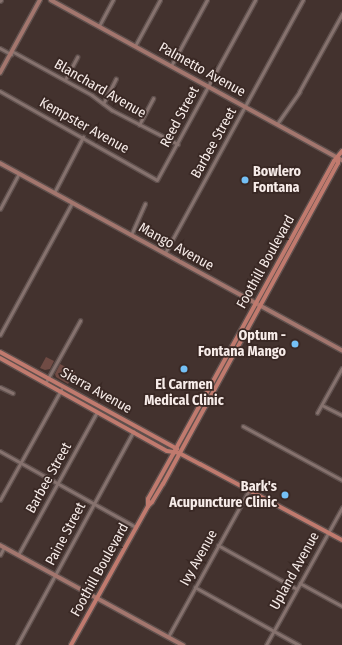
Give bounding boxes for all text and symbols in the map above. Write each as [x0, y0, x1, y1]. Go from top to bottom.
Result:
street label: Palmetto Avenue [156, 39, 248, 101]
street label: Blanchard Avenue [51, 56, 149, 122]
street label: Reed Street [157, 84, 203, 150]
street label: Kempster Avenue [36, 94, 132, 158]
street label: Barbee Street [188, 105, 240, 181]
place label: Bowlero Fontana [253, 164, 301, 196]
marker: Bowlero Fontana [240, 175, 250, 185]
street label: Foothill Boulevard [233, 212, 299, 312]
street label: Mango Avenue [136, 219, 216, 275]
place label: Optum - Fontana Mango [198, 328, 286, 360]
marker: Optum - Fontana Mango [289, 338, 301, 350]
marker: El Carmen Medical Clinic [178, 363, 190, 375]
street label: Sierra Avenue [57, 365, 135, 417]
place label: El Carmen Medical Clinic [144, 377, 224, 410]
street label: Barbee Street [23, 440, 75, 516]
place label: Bark's Acupuncture Clinic [169, 479, 277, 512]
marker: Bark's Acupuncture Clinic [280, 490, 290, 500]
street label: Paine Street [42, 500, 90, 568]
street label: Foothill Boulevard [67, 520, 133, 620]
street label: Ivy Avenue [177, 527, 221, 589]
street label: Upland Avenue [267, 529, 323, 613]

